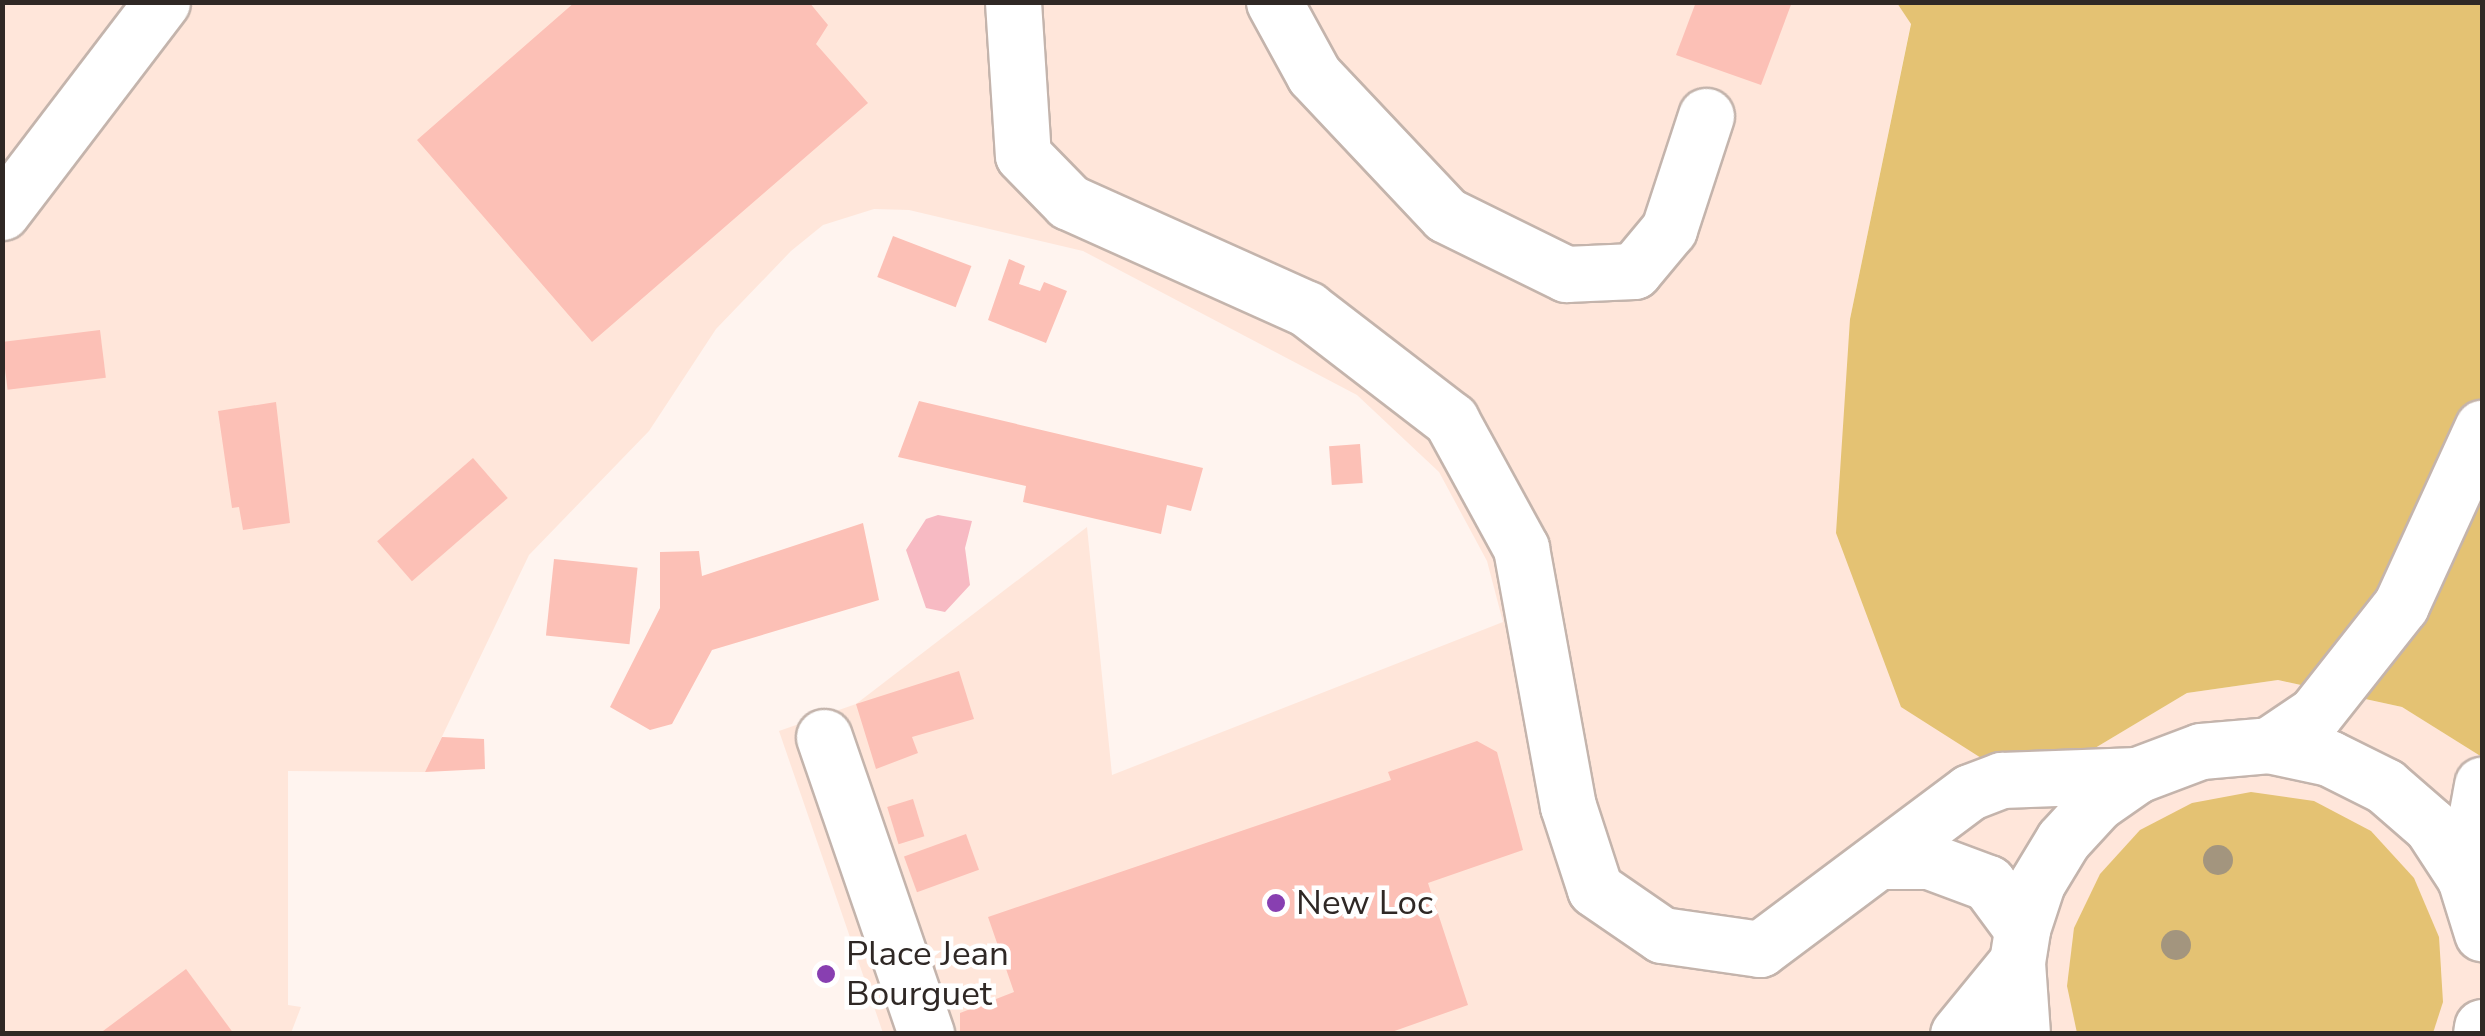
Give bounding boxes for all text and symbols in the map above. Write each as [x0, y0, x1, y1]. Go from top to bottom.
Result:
place label: New Loc [1296, 882, 1433, 924]
marker: New Loc [1265, 892, 1287, 914]
place label: Place Jean Bourguet [846, 933, 1009, 1015]
marker: Place Jean Bourguet [815, 963, 837, 985]

